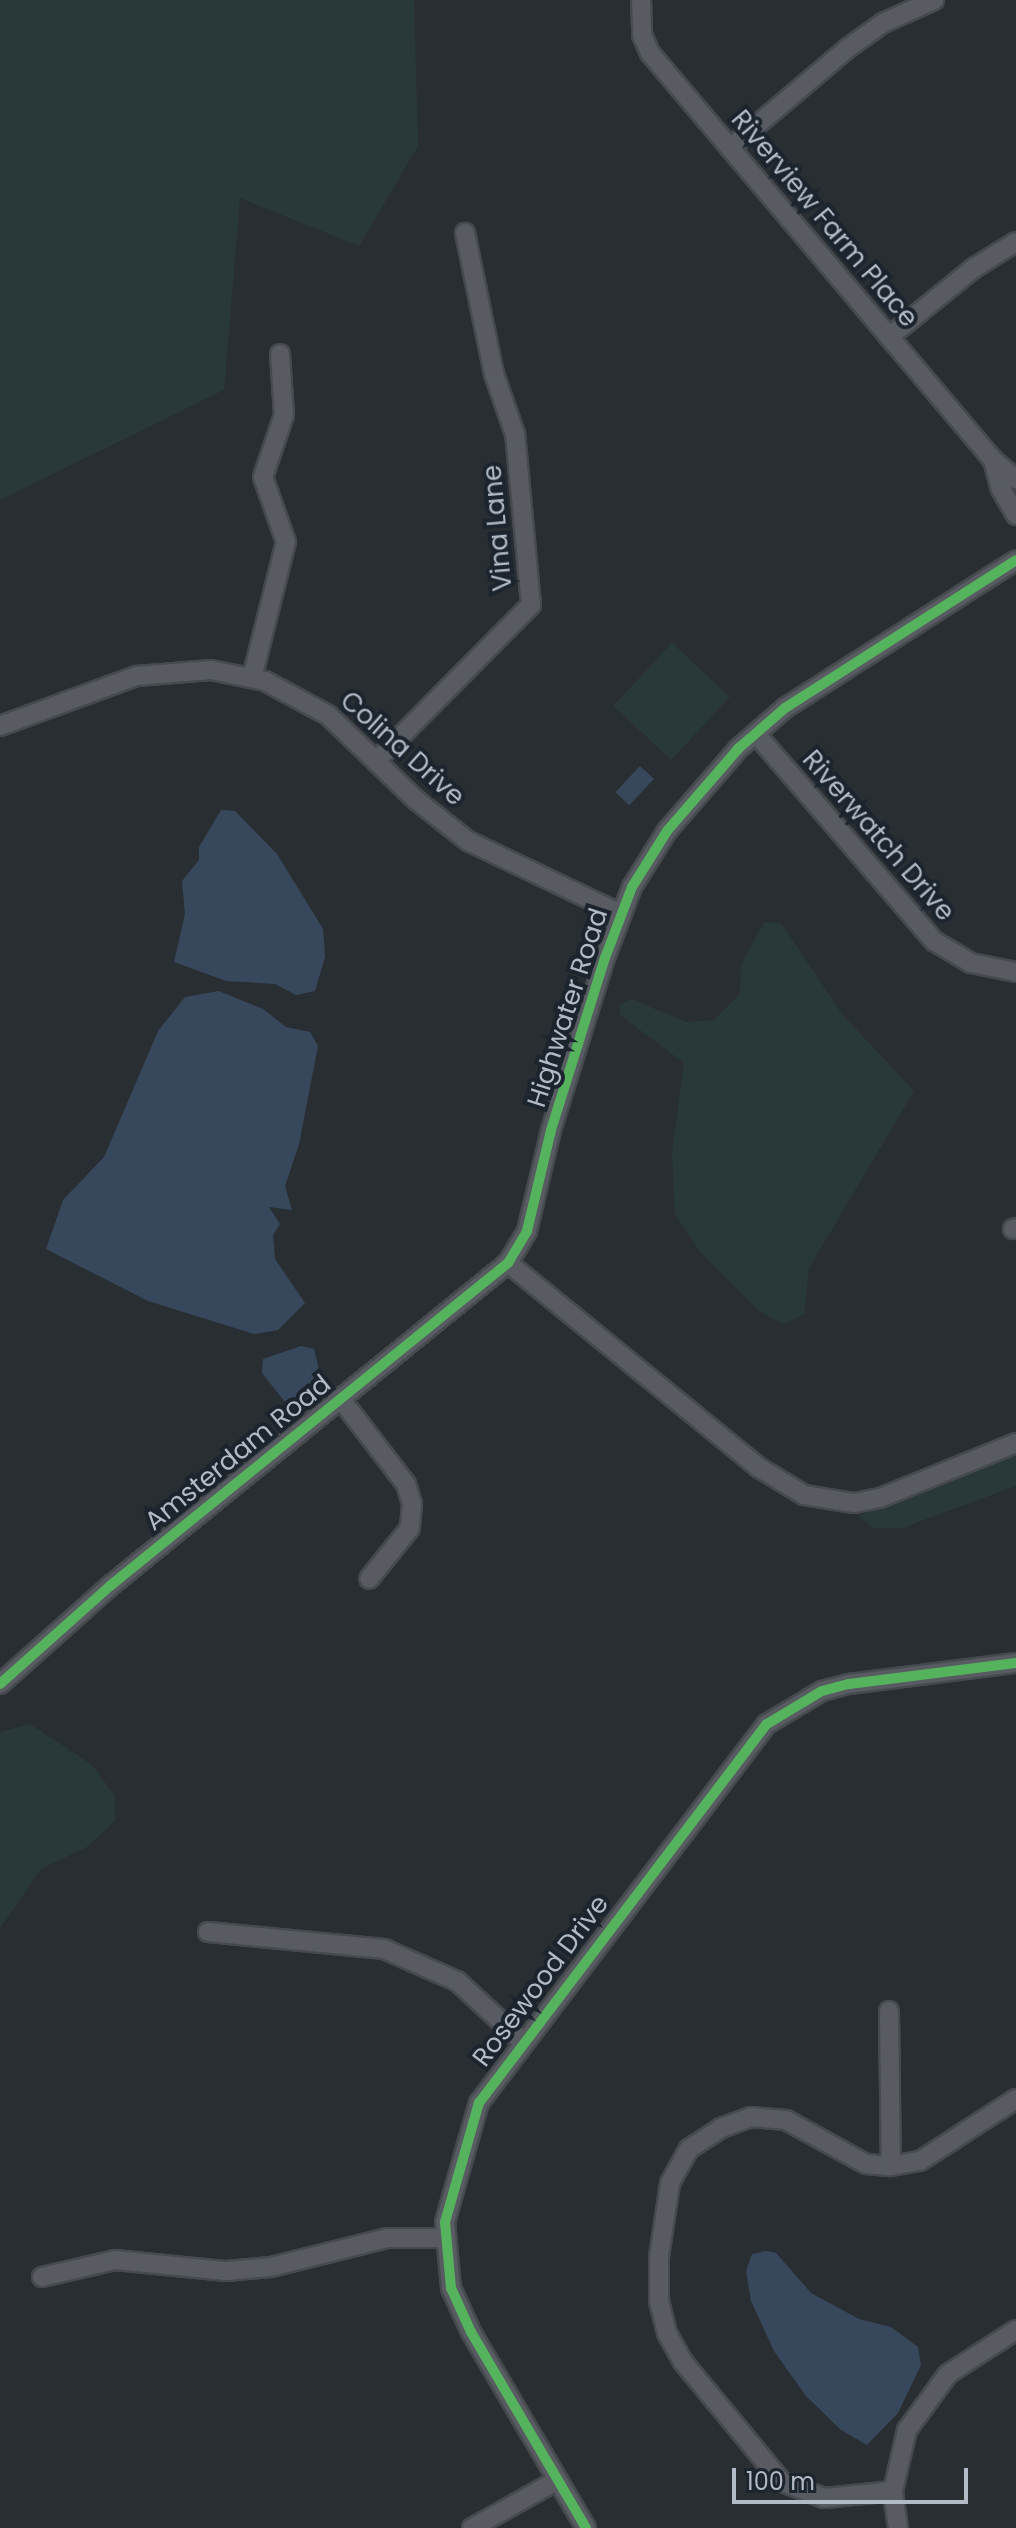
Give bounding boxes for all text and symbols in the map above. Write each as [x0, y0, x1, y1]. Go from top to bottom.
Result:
street label: Riverview Farm Place [724, 104, 924, 334]
street label: Vina Lane [477, 464, 519, 592]
street label: Colina Drive [334, 685, 470, 813]
street label: Riverwatch Drive [796, 744, 960, 928]
street label: Highwater Road [521, 905, 615, 1111]
street label: Amsterdam Road [139, 1369, 337, 1537]
street label: Rosewood Drive [466, 1889, 616, 2073]
scale bar [736, 2452, 972, 2502]
text: 100 m [746, 2465, 815, 2498]

